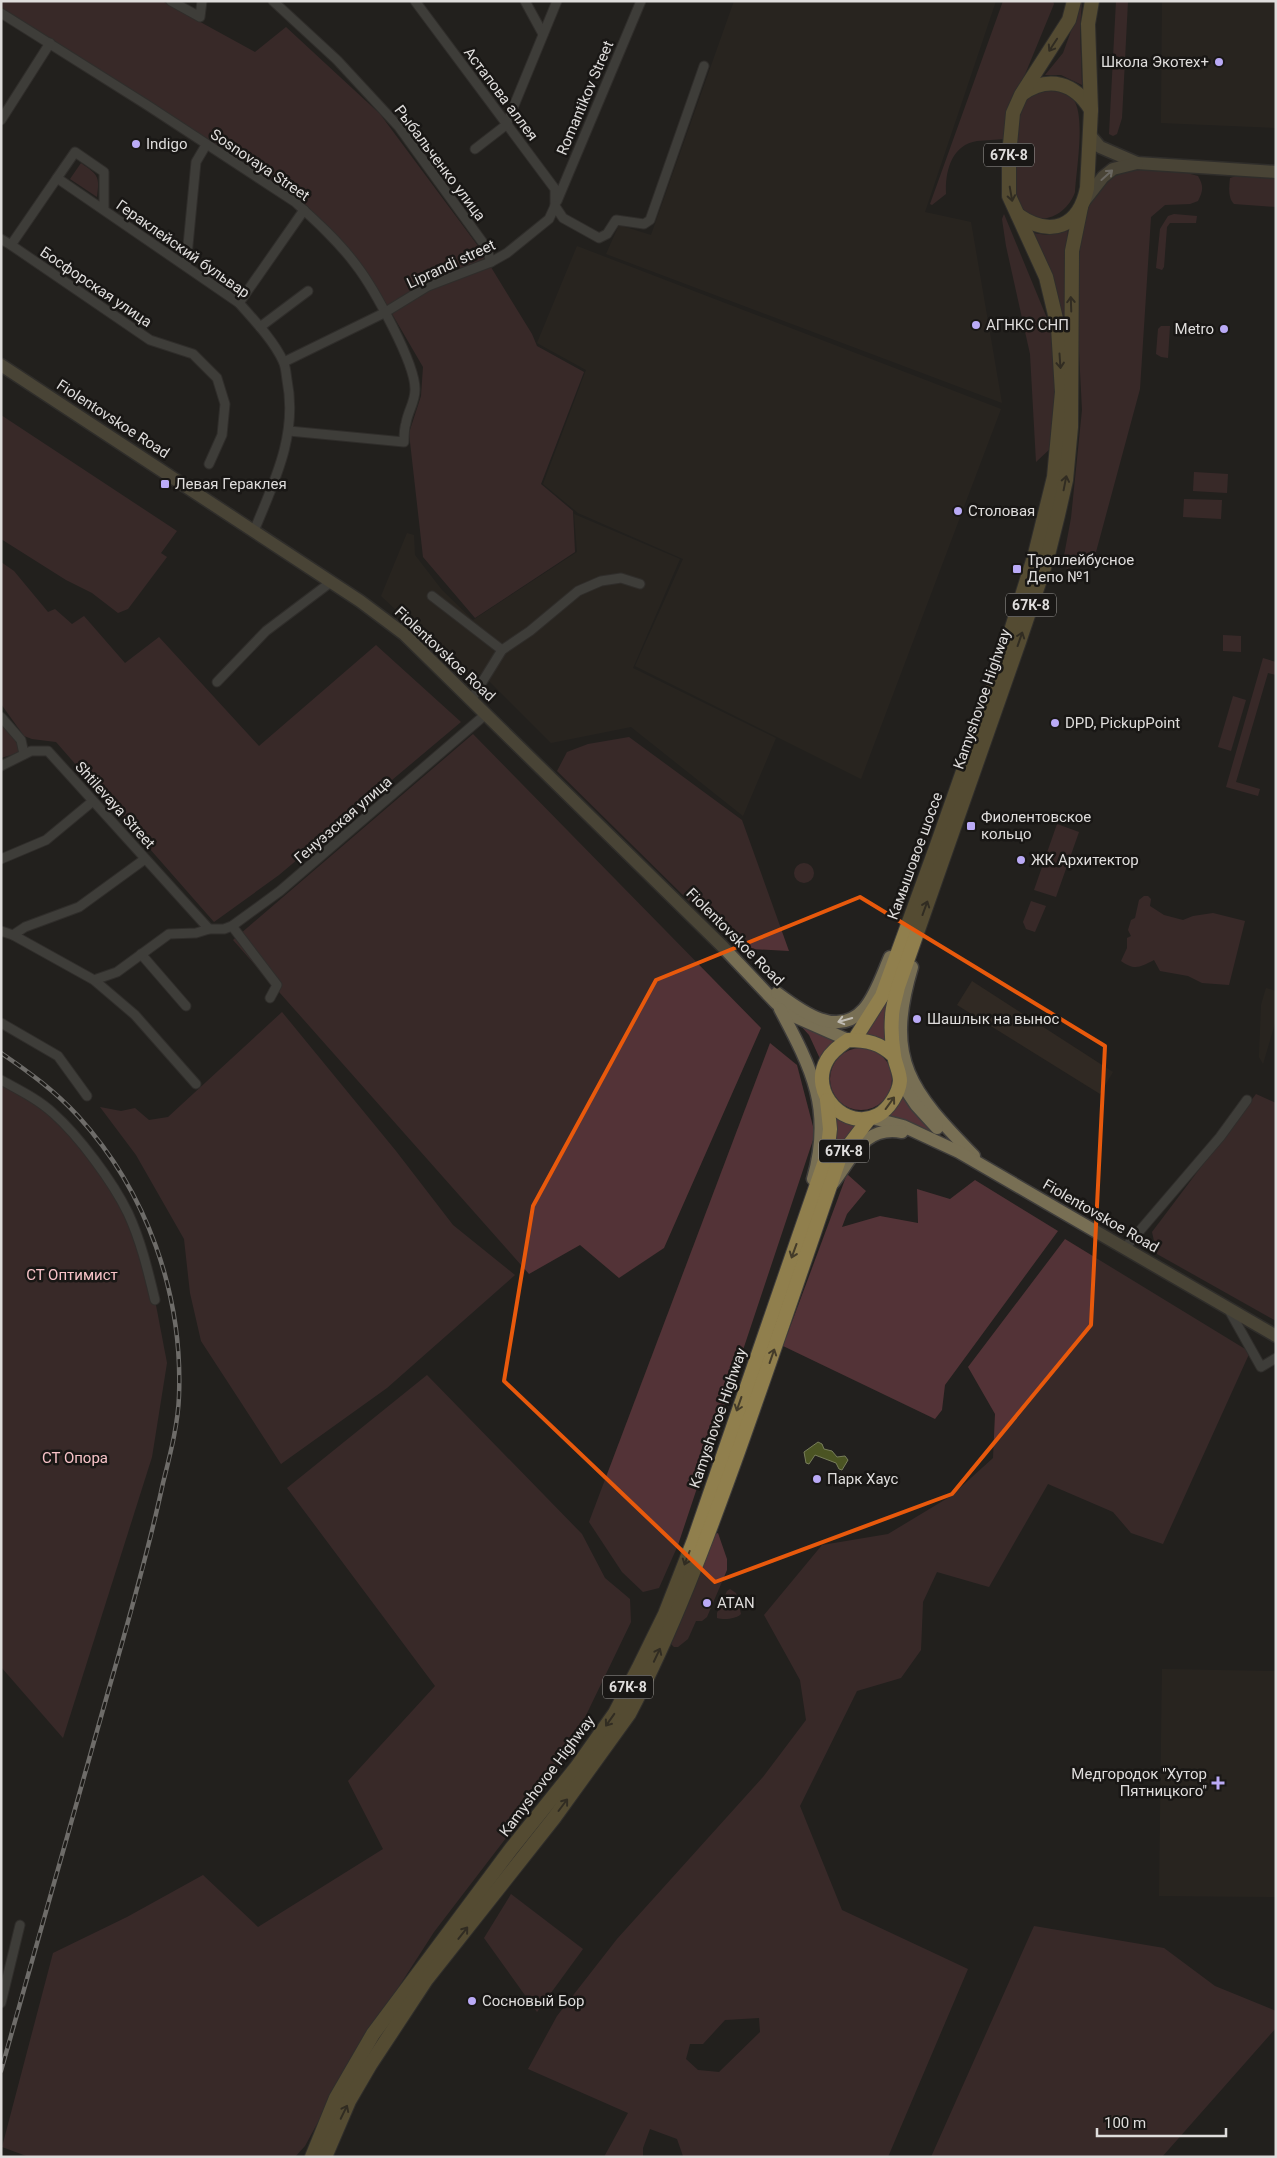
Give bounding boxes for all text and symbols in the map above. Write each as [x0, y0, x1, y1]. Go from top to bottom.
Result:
one-way arrow [1047, 37, 1057, 51]
street label: Romantikov Street [553, 38, 617, 158]
street label: Астапова аллея [460, 44, 542, 144]
place label: Школа Экотех+ [1101, 53, 1209, 71]
marker: Школа Экотех+ [1213, 56, 1225, 68]
street label: Рыбальченко улица [391, 102, 489, 224]
street label: Sosnovaya Street [207, 125, 313, 205]
place label: Indigo [146, 135, 187, 153]
marker: Indigo [130, 138, 142, 150]
road number: 67К-8 [984, 144, 1034, 166]
one-way arrow [1100, 169, 1113, 181]
one-way arrow [1006, 186, 1016, 202]
street label: Гераклейский бульвар [113, 196, 253, 302]
street label: Liprandi street [404, 236, 498, 292]
street label: Босфорская улица [37, 243, 155, 331]
one-way arrow [1066, 296, 1075, 312]
place label: АГНКС СНП [986, 316, 1069, 334]
marker: АГНКС СНП [970, 319, 982, 331]
place label: Metro [1175, 320, 1214, 338]
marker: Metro [1218, 323, 1230, 335]
one-way arrow [1056, 353, 1065, 369]
street label: Fiolentovskoe Road [53, 376, 173, 462]
place label: Левая Гераклея [175, 475, 287, 493]
one-way arrow [1061, 476, 1070, 492]
marker: Левая Гераклея [159, 478, 171, 490]
place label: Столовая [968, 502, 1035, 520]
marker: Столовая [952, 505, 964, 517]
place label: Троллейбусное Депо №1 [1027, 551, 1134, 586]
marker: Троллейбусное Депо №1 [1011, 563, 1023, 575]
road number: 67К-8 [1006, 594, 1056, 616]
street label: Fiolentovskoe Road [391, 603, 499, 705]
street label: Kamyshovoe Highway [950, 627, 1014, 771]
one-way arrow [1016, 632, 1025, 648]
place label: DPD, PickupPoint [1065, 714, 1180, 732]
marker: DPD, PickupPoint [1049, 717, 1061, 729]
street label: Shtilevaya Street [71, 758, 159, 852]
street label: Генуэзская улица [290, 773, 396, 867]
street label: Камышовое шоссе [884, 790, 946, 922]
place label: Фиолентовское кольцо [981, 808, 1091, 843]
marker: Фиолентовское кольцо [965, 820, 977, 832]
place label: ЖК Архитектор [1031, 851, 1139, 869]
marker: ЖК Архитектор [1015, 854, 1027, 866]
street label: Fiolentovskoe Road [682, 884, 788, 990]
one-way arrow [921, 901, 930, 916]
place label: Шашлык на вынос [927, 1010, 1060, 1028]
marker: Шашлык на вынос [911, 1013, 923, 1025]
one-way arrow [837, 1015, 853, 1025]
one-way arrow [885, 1096, 895, 1110]
road number: 67К-8 [819, 1140, 869, 1162]
street label: Fiolentovskoe Road [1040, 1175, 1162, 1257]
one-way arrow [788, 1242, 798, 1258]
park label: СТ Оптимист [26, 1266, 118, 1284]
street label: Kamyshovoe Highway [686, 1346, 750, 1490]
one-way arrow [768, 1349, 777, 1364]
one-way arrow [734, 1396, 744, 1412]
park label: СТ Опора [42, 1449, 108, 1467]
place label: Парк Хаус [827, 1470, 899, 1488]
marker: Парк Хаус [811, 1473, 823, 1485]
one-way arrow [682, 1549, 691, 1565]
place label: ATAN [717, 1594, 755, 1612]
marker: ATAN [701, 1597, 713, 1609]
one-way arrow [653, 1648, 663, 1663]
road number: 67К-8 [603, 1675, 653, 1698]
street label: Kamyshovoe Highway [496, 1712, 598, 1840]
one-way arrow [605, 1713, 615, 1727]
place label: Медгородок "Хутор Пятницкого" [1071, 1765, 1207, 1800]
marker: Медгородок "Хутор Пятницкого" [1211, 1776, 1225, 1790]
one-way arrow [558, 1799, 569, 1812]
one-way arrow [457, 1927, 468, 1940]
place label: Сосновый Бор [482, 1992, 584, 2010]
marker: Сосновый Бор [466, 1995, 478, 2007]
one-way arrow [340, 2105, 349, 2120]
scale bar [1097, 2106, 1226, 2138]
text: 100 m [1104, 2114, 1146, 2132]

